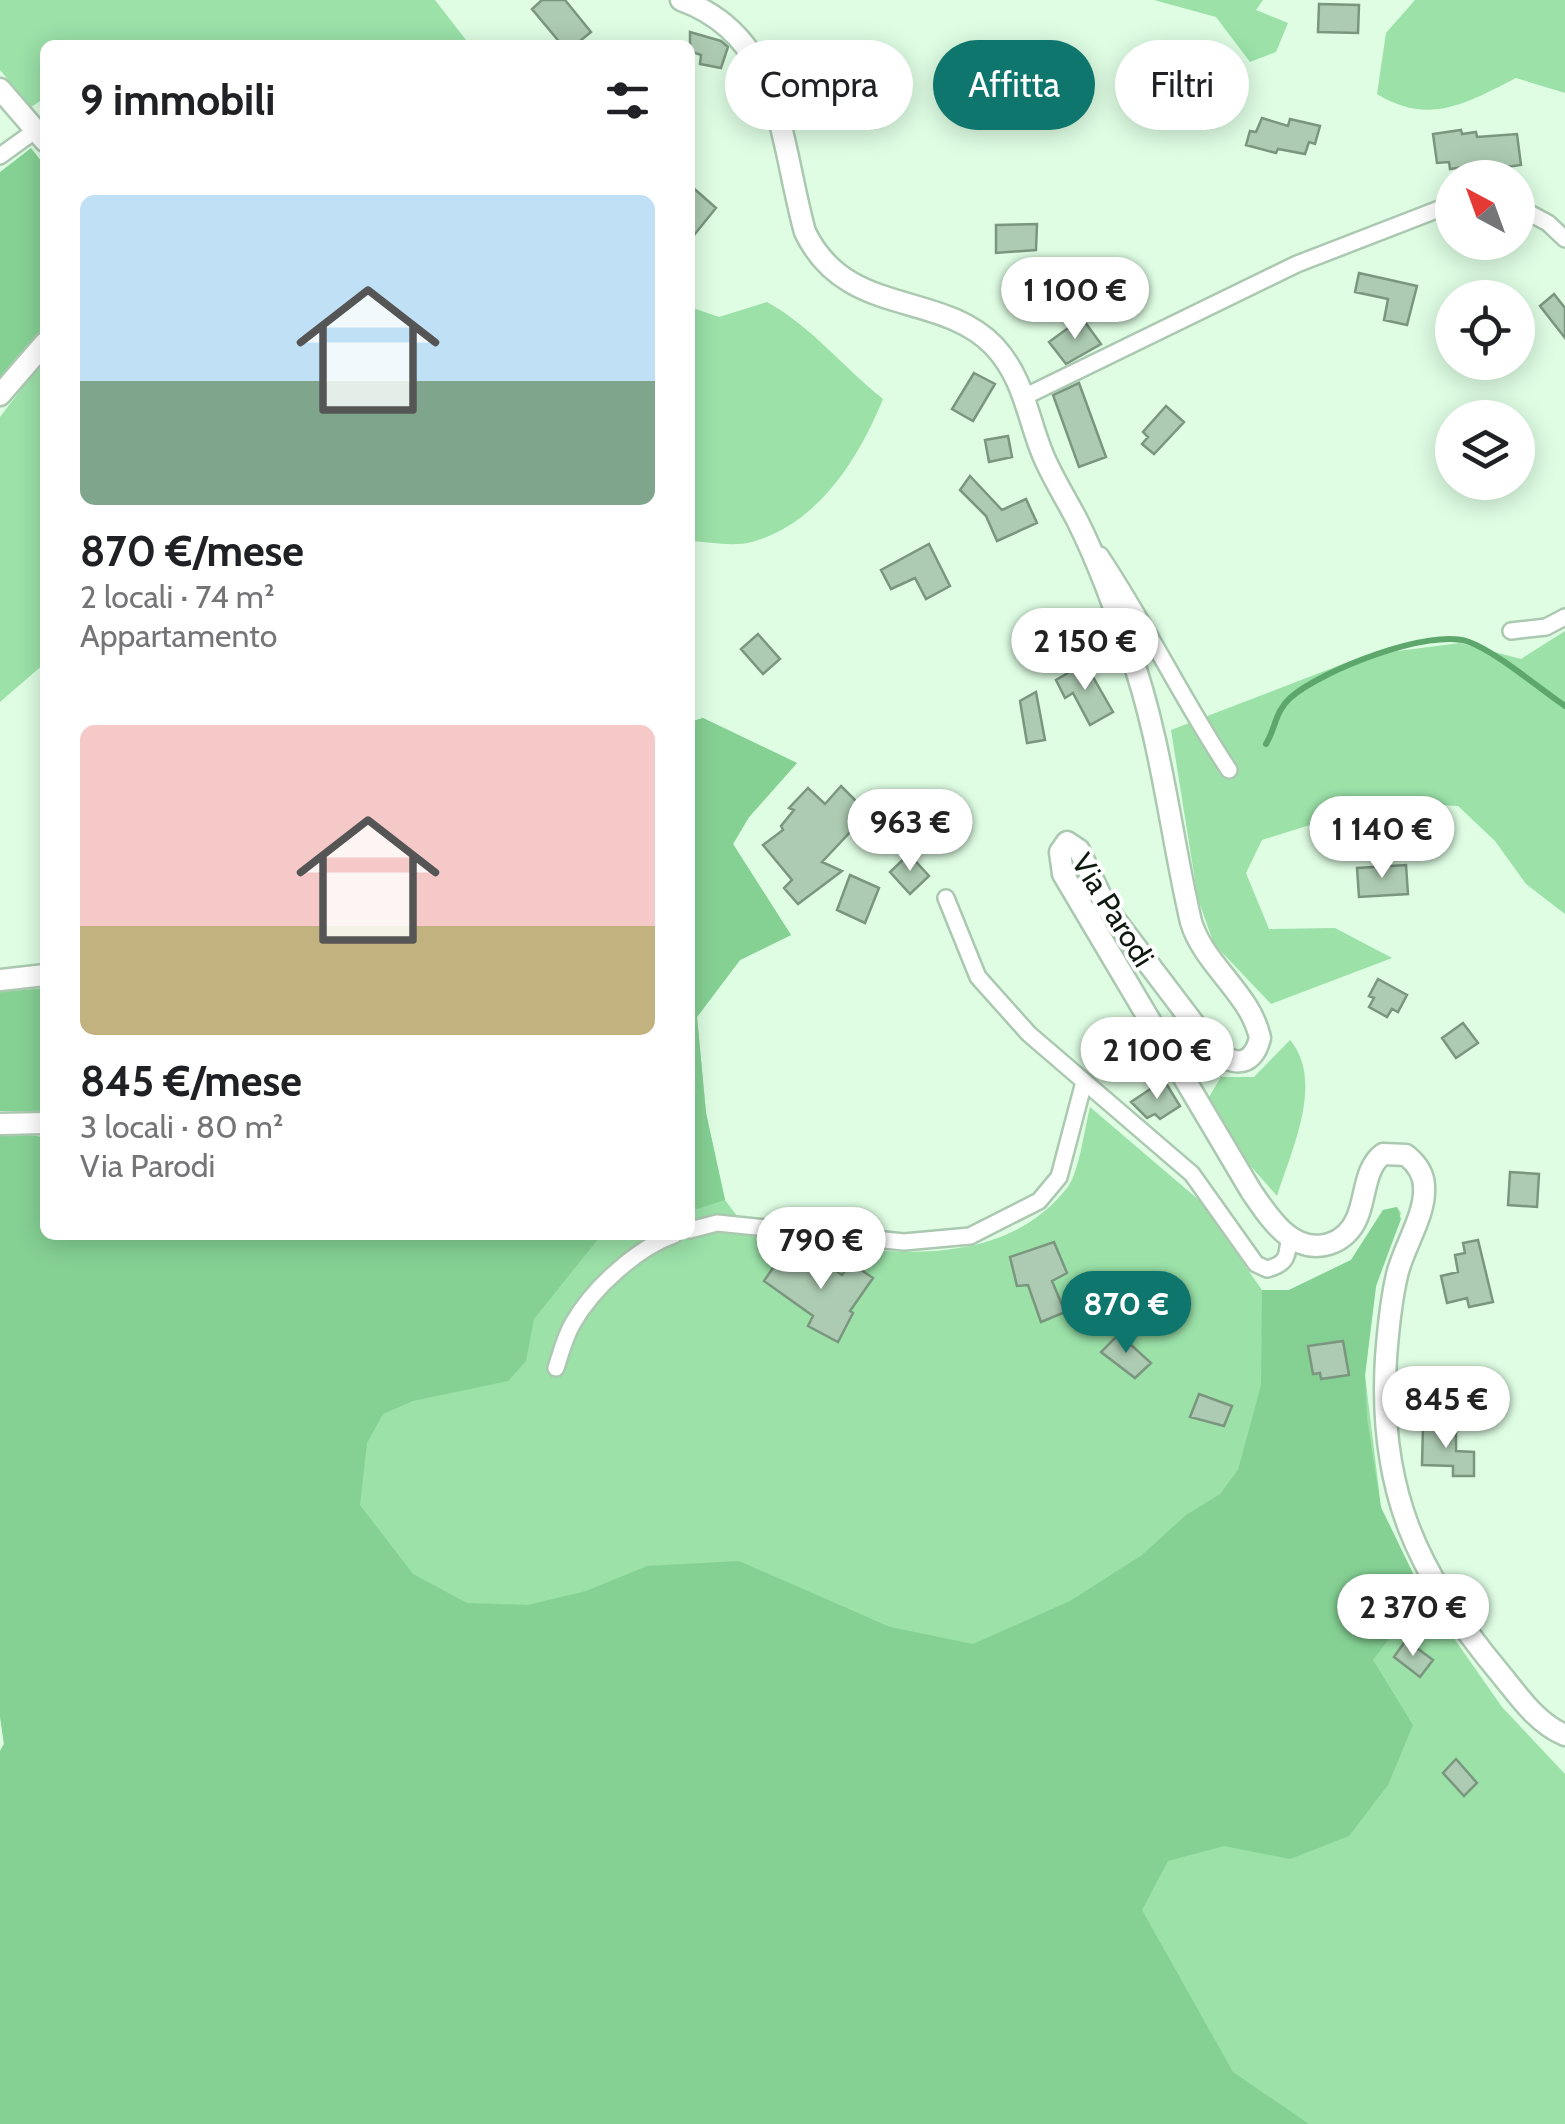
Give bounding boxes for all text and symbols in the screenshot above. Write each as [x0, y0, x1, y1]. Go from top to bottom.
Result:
chip: Compra [725, 40, 913, 130]
chip: Affitta [933, 40, 1095, 130]
chip: Filtri [1115, 40, 1249, 130]
icon: filters [600, 73, 655, 128]
text: 9 immobili [80, 74, 275, 126]
north arrow [1435, 160, 1535, 260]
map controls [1435, 160, 1535, 500]
pin: 1 100 € [983, 257, 1167, 342]
icon: home [278, 260, 458, 440]
text: 1 100 € [1023, 270, 1127, 309]
button: locate [1435, 280, 1535, 380]
button: layers [1435, 400, 1535, 500]
text: 870 €/mese [80, 525, 304, 577]
text: 2 locali · 74 m² [80, 577, 275, 616]
pin: 2 150 € [993, 608, 1177, 693]
text: Appartamento [80, 616, 277, 655]
text: 2 150 € [1033, 621, 1137, 660]
pin: 963 € [840, 789, 980, 874]
icon: home [278, 790, 458, 970]
pin: 1 140 € [1290, 796, 1474, 881]
text: 963 € [870, 802, 950, 841]
text: 1 140 € [1332, 809, 1433, 848]
street label: Via Parodi [1064, 846, 1162, 974]
pin: 2 100 € [1065, 1017, 1249, 1102]
text: 2 100 € [1103, 1030, 1211, 1069]
text: 845 €/mese [80, 1055, 302, 1107]
text: 3 locali · 80 m² [80, 1107, 283, 1146]
text: Via Parodi [80, 1146, 215, 1185]
pin: 790 € [751, 1207, 891, 1292]
text: 790 € [779, 1220, 863, 1259]
pin: 870 € [1056, 1271, 1196, 1356]
text: 870 € [1083, 1284, 1169, 1323]
pin: 845 € [1376, 1366, 1516, 1451]
text: 845 € [1404, 1379, 1488, 1418]
pin: 2 370 € [1321, 1574, 1505, 1659]
text: 2 370 € [1359, 1587, 1467, 1626]

